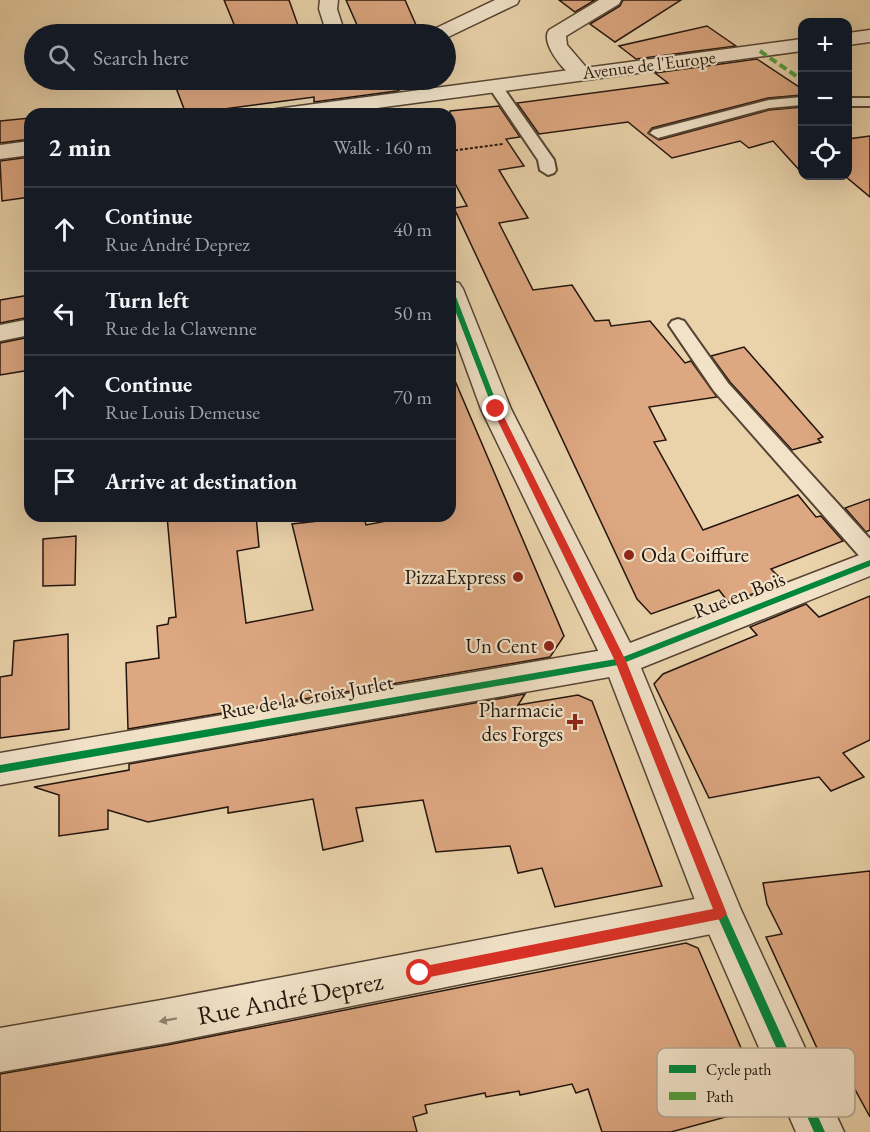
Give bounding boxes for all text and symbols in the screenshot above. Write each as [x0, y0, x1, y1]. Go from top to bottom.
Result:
map controls [798, 18, 852, 180]
button: + [798, 18, 852, 72]
search box [24, 24, 456, 90]
icon: search [45, 41, 78, 74]
text: Search here [93, 43, 188, 72]
street label: Avenue de l'Europe [580, 45, 717, 84]
button: − [798, 72, 852, 126]
button: locate [798, 126, 852, 180]
text: 2 min [48, 130, 111, 164]
text: Walk · 160 m [333, 134, 432, 160]
text: Continue [105, 202, 192, 231]
icon: ahead [48, 213, 81, 246]
text: 40 m [393, 216, 432, 242]
text: Rue André Deprez [105, 231, 250, 257]
text: Turn left [105, 286, 189, 315]
icon: left [48, 297, 81, 330]
text: 50 m [393, 300, 432, 326]
text: Rue de la Clawenne [105, 315, 257, 341]
text: Continue [105, 370, 192, 399]
icon: ahead [48, 381, 81, 414]
text: 70 m [393, 384, 432, 410]
route end [482, 395, 508, 421]
text: Rue Louis Demeuse [105, 399, 260, 425]
icon: arrive [48, 465, 81, 498]
text: Arrive at destination [105, 467, 297, 496]
place label: Oda Coiffure [641, 541, 749, 568]
marker: Oda Coiffure [622, 548, 636, 562]
place label: PizzaExpress [405, 563, 506, 590]
street label: Rue en Bois [689, 565, 789, 624]
marker: PizzaExpress [511, 570, 525, 584]
place label: Un Cent [465, 632, 537, 659]
marker: Un Cent [542, 639, 556, 653]
street label: Rue de la Croix Jurlet [218, 668, 396, 725]
place label: Pharmacie des Forges [479, 696, 563, 747]
marker: Pharmacie des Forges [568, 715, 582, 729]
route start [406, 959, 432, 985]
street label: Rue André Deprez [194, 963, 386, 1033]
one-way arrow [159, 1016, 178, 1025]
legend [657, 1048, 855, 1117]
text: Cycle path [706, 1059, 771, 1080]
text: Path [706, 1086, 734, 1107]

